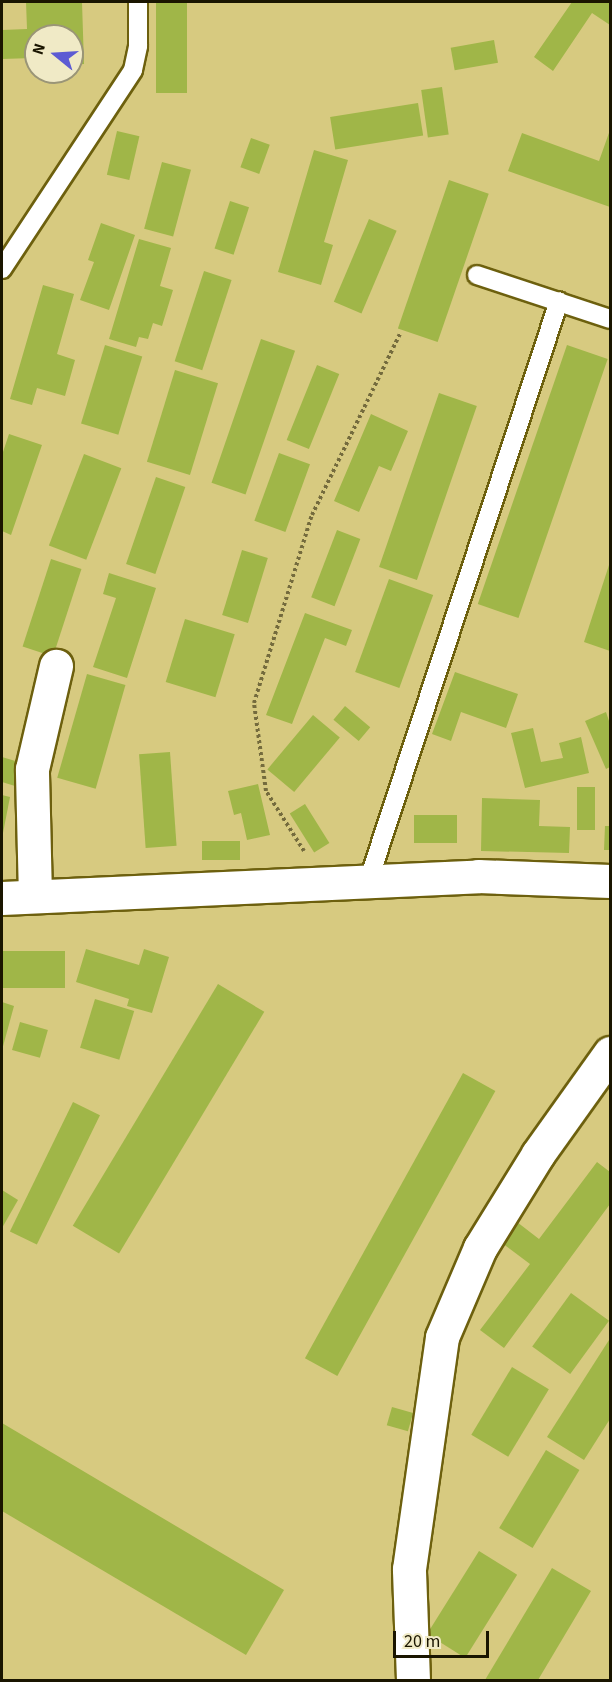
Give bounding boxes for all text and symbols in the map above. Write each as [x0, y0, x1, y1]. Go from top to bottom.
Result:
north arrow [24, 24, 84, 84]
text: N [27, 41, 51, 58]
scale bar [396, 1619, 492, 1657]
text: 20 m [404, 1629, 440, 1654]

